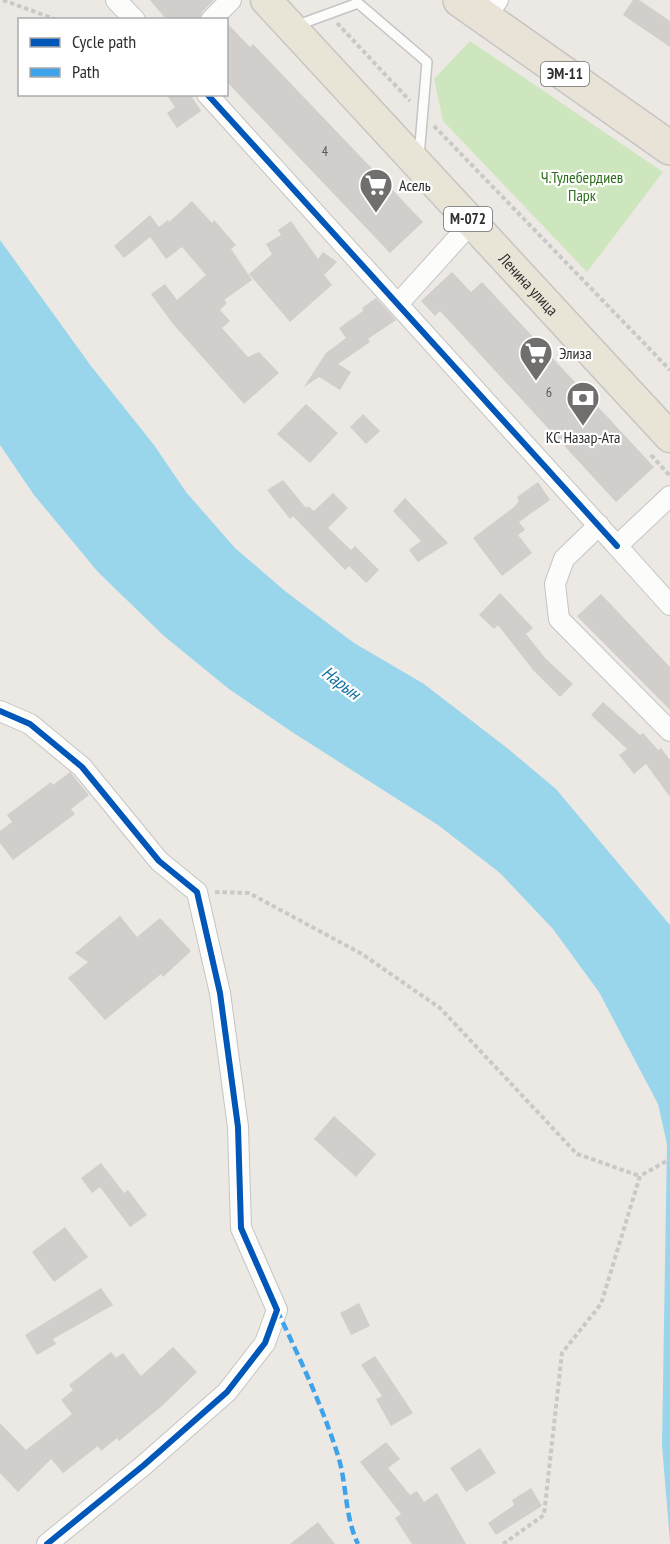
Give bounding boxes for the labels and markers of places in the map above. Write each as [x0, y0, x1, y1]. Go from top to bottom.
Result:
supermarket icon: Асель [358, 167, 394, 214]
place label: Асель [399, 175, 431, 195]
supermarket icon: Элиза [518, 335, 554, 382]
place label: Элиза [559, 343, 592, 363]
bank icon: КС Назар-Ата [565, 380, 601, 427]
place label: КС Назар-Ата [546, 427, 620, 447]

